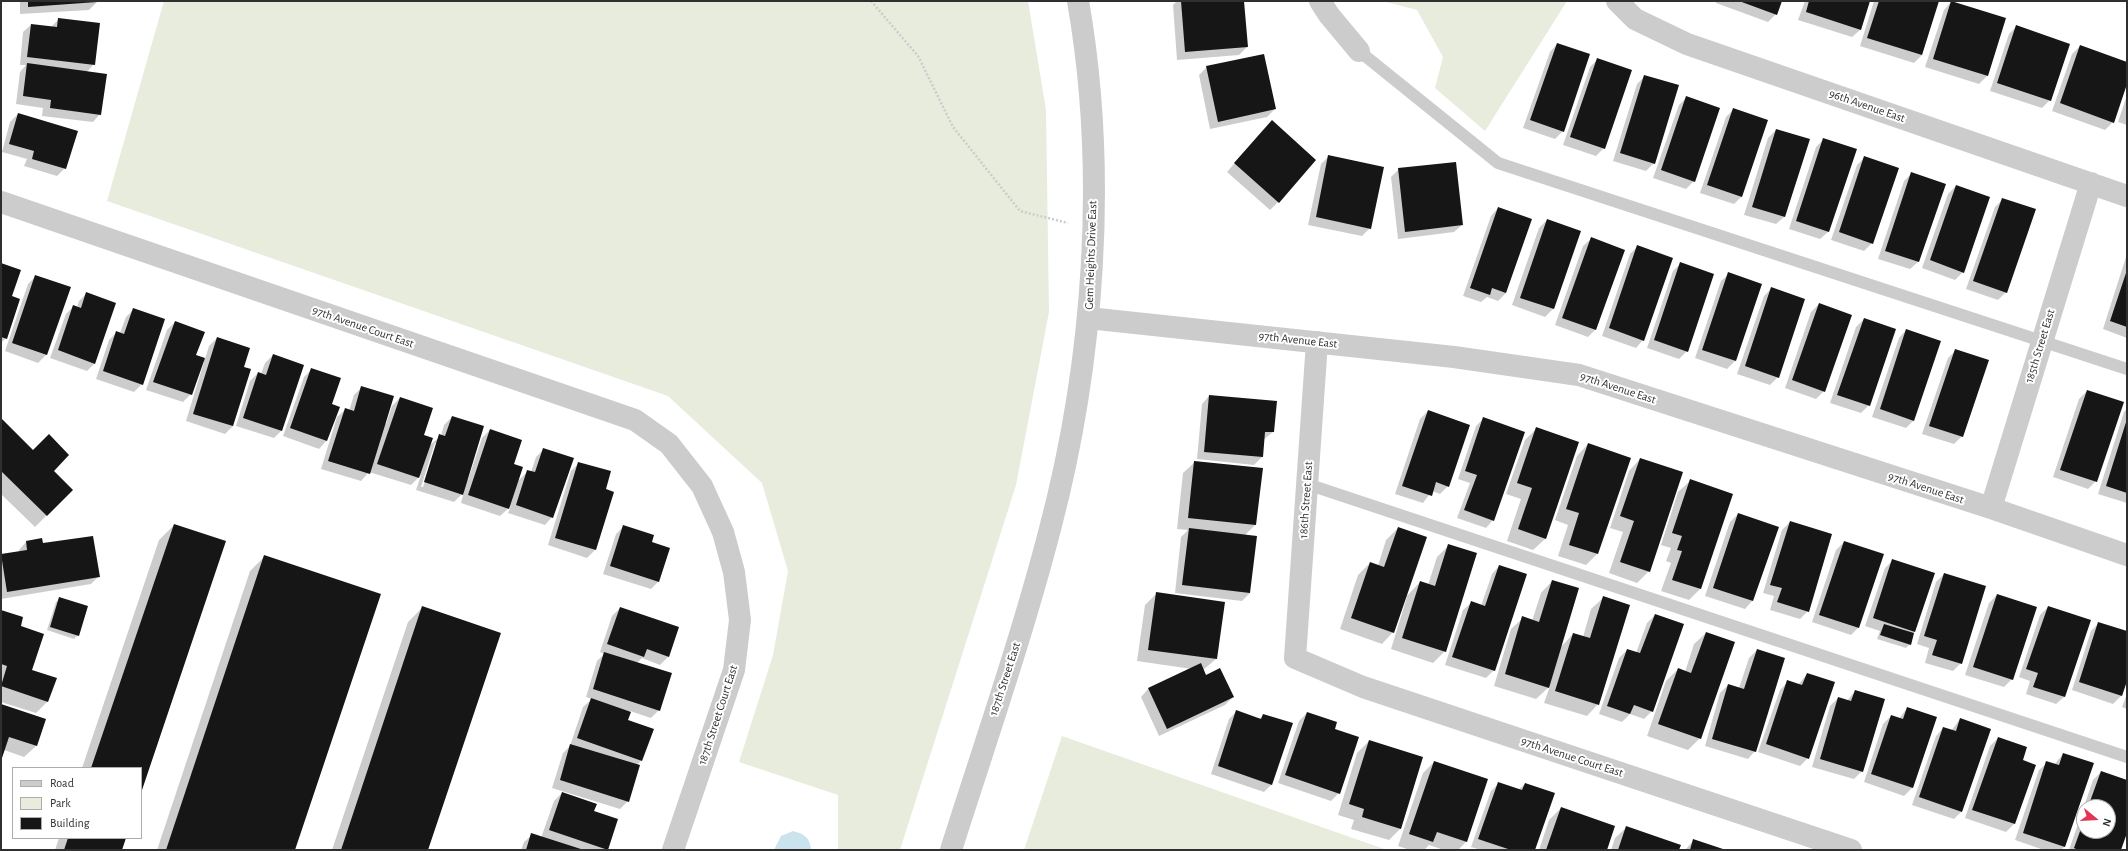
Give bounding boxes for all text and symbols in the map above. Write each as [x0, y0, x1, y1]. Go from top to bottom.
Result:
street label: 96th Avenue East [1827, 86, 1907, 126]
street label: Gem Heights Drive East [1082, 200, 1100, 310]
street label: 97th Avenue Court East [310, 303, 416, 351]
street label: 185th Street East [2022, 307, 2058, 385]
street label: 97th Avenue East [1258, 329, 1338, 351]
street label: 97th Avenue East [1578, 369, 1658, 407]
street label: 186th Street East [1296, 461, 1316, 539]
street label: 97th Avenue East [1886, 469, 1966, 507]
street label: 187th Street East [986, 640, 1024, 718]
street label: 187th Street Court East [695, 663, 741, 767]
street label: 97th Avenue Court East [1519, 734, 1625, 780]
legend [12, 767, 142, 839]
text: Road [50, 777, 74, 789]
text: Park [50, 797, 71, 809]
north arrow [2076, 799, 2116, 839]
text: Building [50, 817, 90, 829]
text: N [2101, 817, 2113, 828]

